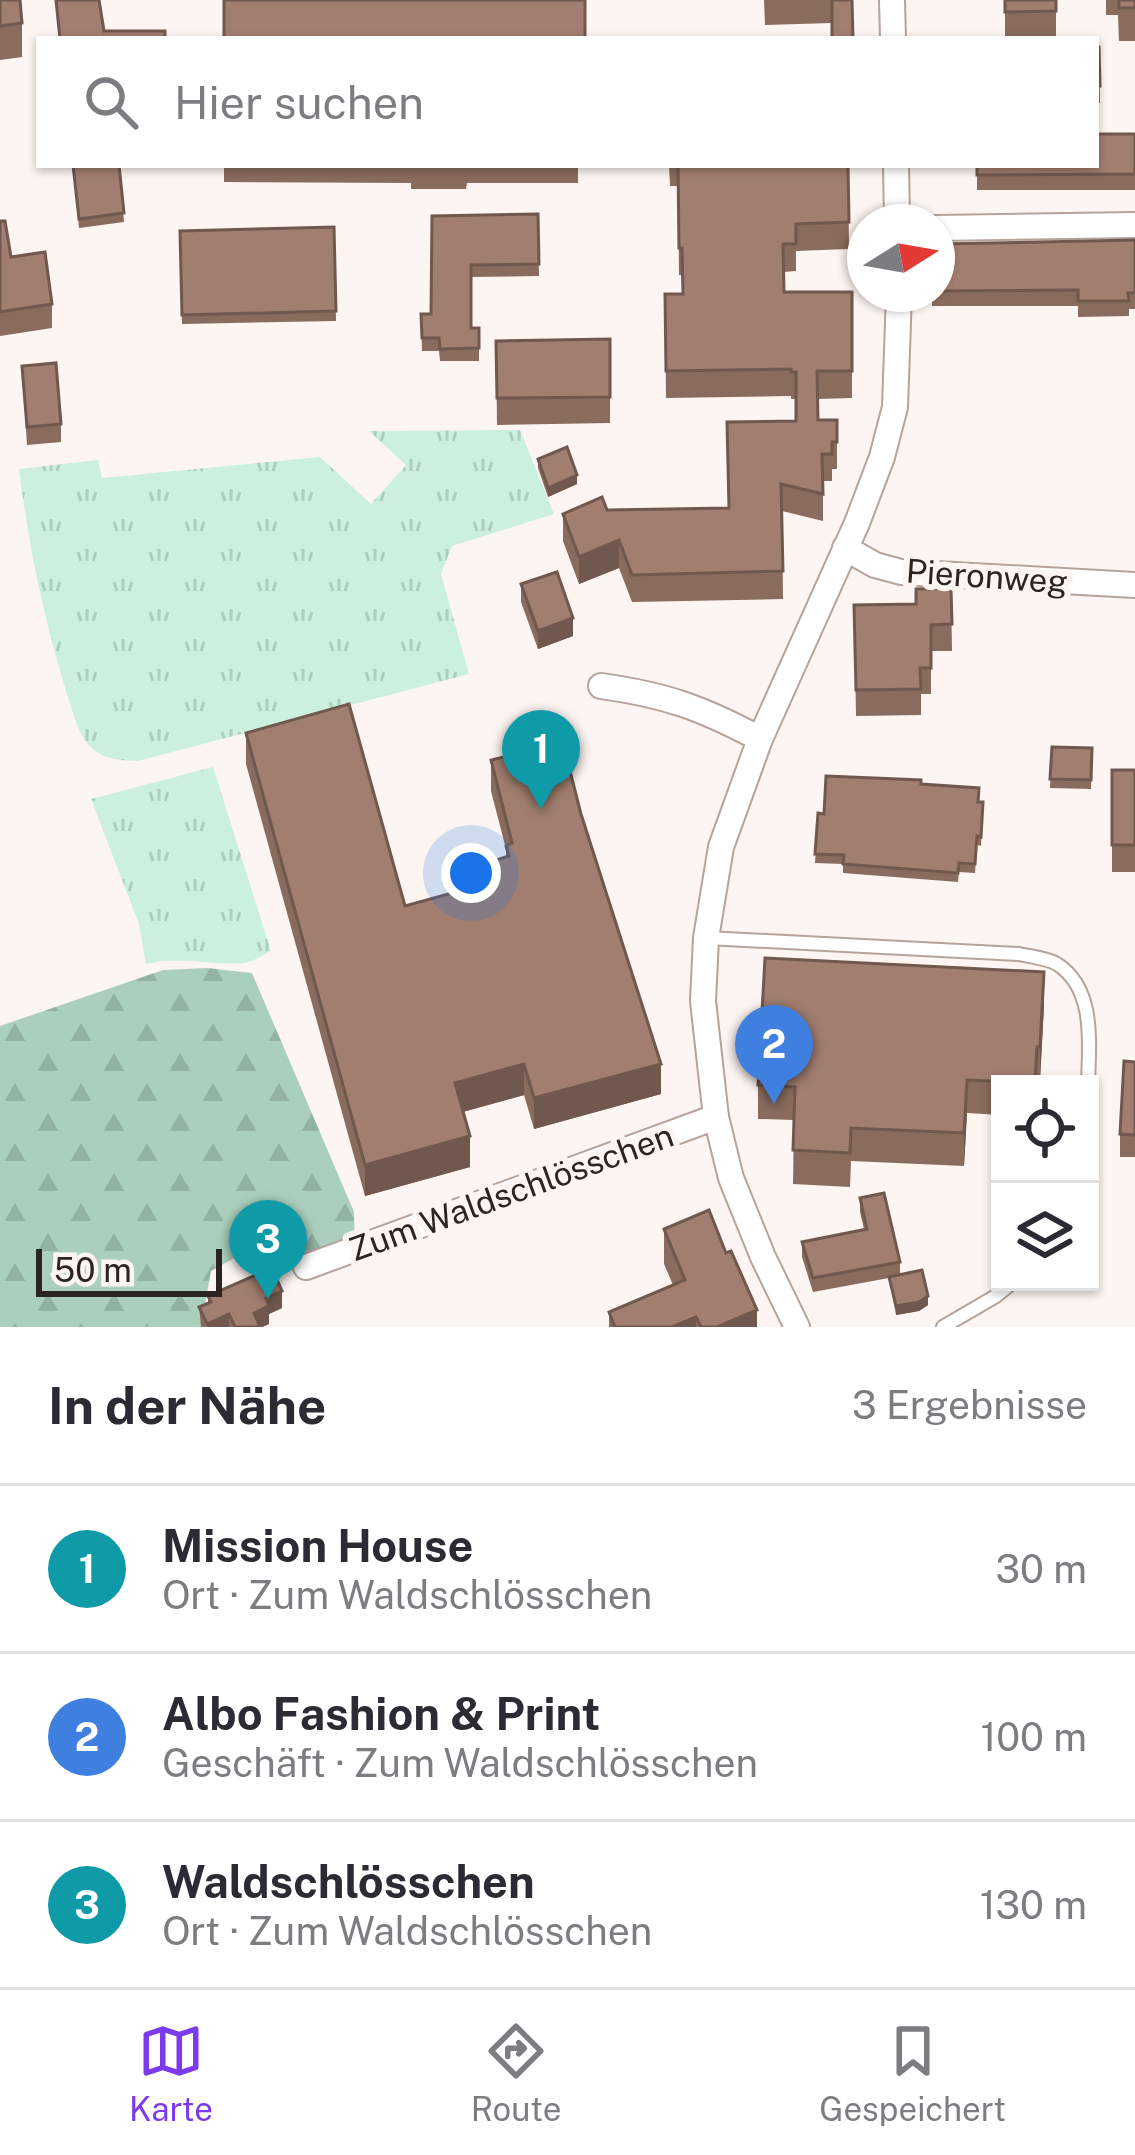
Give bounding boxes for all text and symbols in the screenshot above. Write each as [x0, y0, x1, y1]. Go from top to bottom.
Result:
search box [36, 36, 1099, 168]
icon: search [78, 69, 144, 135]
text: Hier suchen [174, 76, 424, 129]
north arrow [847, 204, 955, 312]
street label: Pieronweg [905, 551, 1069, 601]
pin: 1 [502, 710, 580, 809]
your location [441, 843, 501, 903]
pin: 2 [735, 1005, 813, 1104]
map controls [991, 1075, 1099, 1291]
button: locate [991, 1075, 1099, 1183]
street label: Zum Waldschlösschen [344, 1116, 678, 1268]
button: layers [991, 1183, 1099, 1291]
pin: 3 [229, 1200, 307, 1299]
scale bar [36, 1243, 222, 1296]
text: 50 m [54, 1251, 132, 1289]
text: In der Nähe [48, 1376, 326, 1435]
text: 3 Ergebnisse [852, 1382, 1087, 1428]
text: Mission House [162, 1519, 474, 1572]
text: 1 [79, 1546, 95, 1592]
text: 30 m [996, 1546, 1087, 1592]
text: Ort · Zum Waldschlösschen [162, 1572, 652, 1618]
text: Albo Fashion & Print [162, 1687, 600, 1740]
text: 2 [75, 1714, 99, 1760]
text: 100 m [980, 1714, 1087, 1760]
text: Geschäft · Zum Waldschlösschen [162, 1740, 758, 1786]
text: Waldschlösschen [162, 1855, 535, 1908]
text: 3 [74, 1882, 100, 1928]
text: 130 m [980, 1882, 1087, 1928]
text: Ort · Zum Waldschlösschen [162, 1908, 652, 1954]
tab: Karte [129, 2018, 213, 2128]
tab: Route [471, 2018, 561, 2128]
tab: Gespeichert [819, 2018, 1006, 2128]

